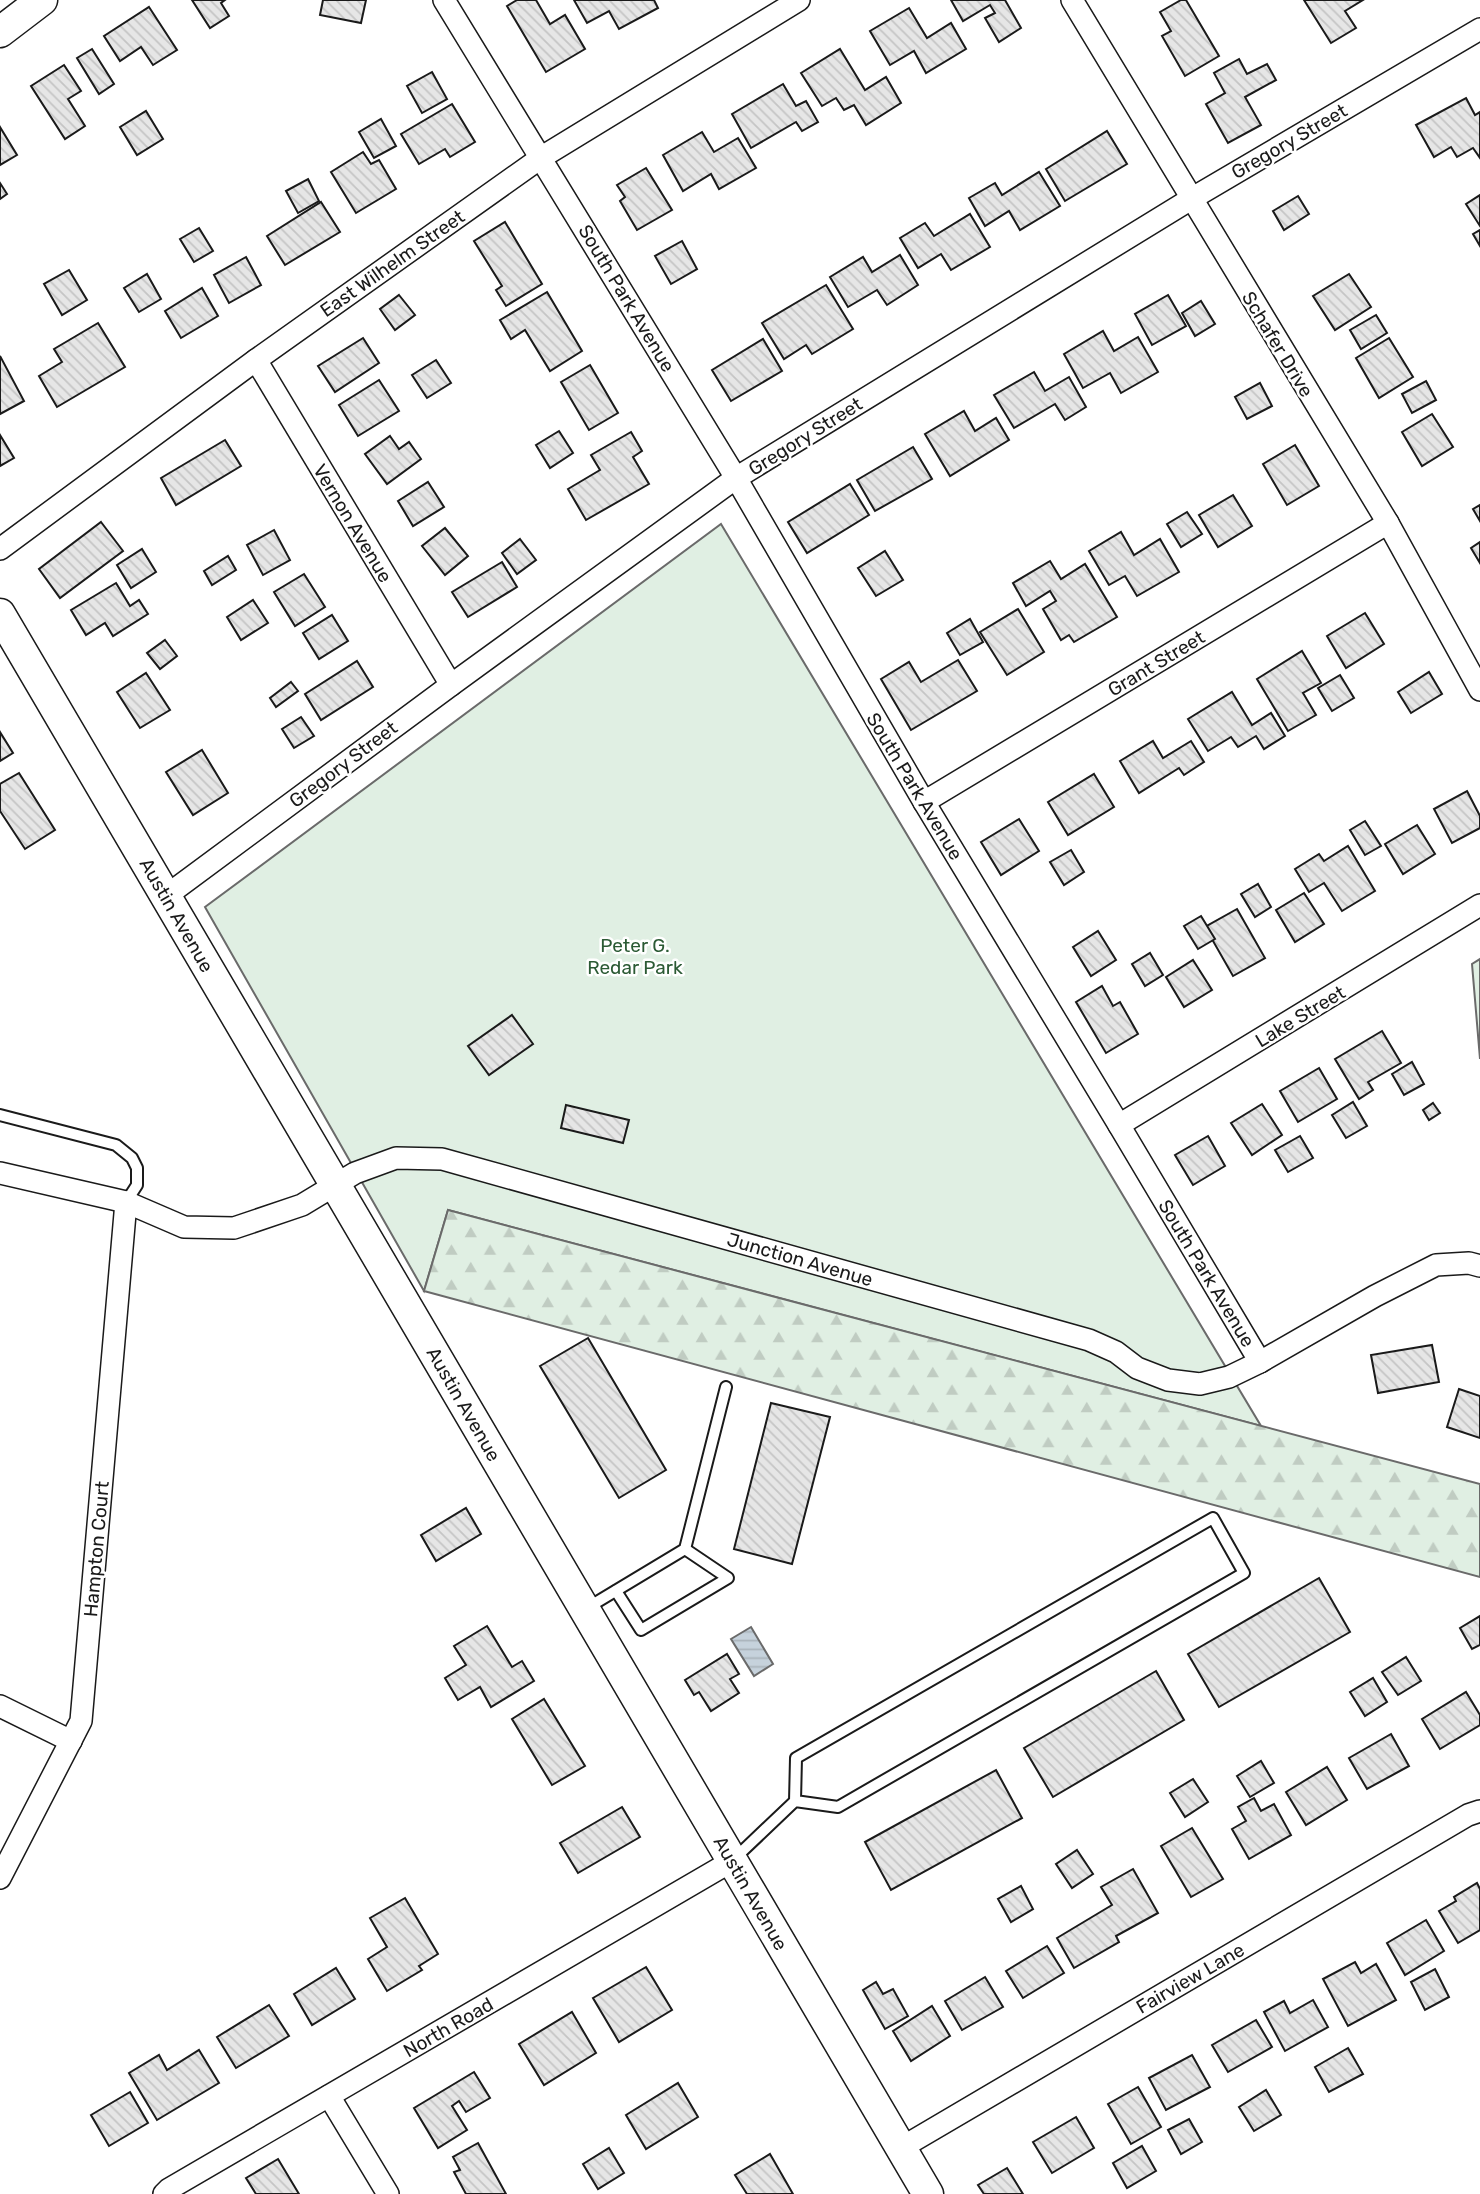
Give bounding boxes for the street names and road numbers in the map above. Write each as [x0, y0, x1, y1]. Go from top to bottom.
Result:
street label: Gregory Street [1227, 99, 1352, 184]
street label: East Wilhelm Street [316, 205, 469, 322]
street label: South Park Avenue [573, 220, 680, 376]
street label: Schafer Drive [1237, 287, 1318, 401]
street label: Gregory Street [744, 392, 867, 481]
street label: Vernon Avenue [308, 460, 397, 587]
street label: Grant Street [1104, 625, 1209, 701]
street label: South Park Avenue [861, 708, 968, 864]
street label: Gregory Street [285, 716, 402, 813]
street label: Austin Avenue [135, 854, 219, 976]
street label: Lake Street [1251, 980, 1350, 1052]
street label: South Park Avenue [1153, 1195, 1260, 1351]
street label: Junction Avenue [724, 1228, 875, 1291]
street label: Austin Avenue [422, 1343, 506, 1465]
street label: Hampton Court [79, 1480, 114, 1618]
street label: Austin Avenue [709, 1832, 793, 1954]
street label: Fairview Lane [1132, 1938, 1248, 2019]
street label: North Road [399, 1992, 497, 2062]

